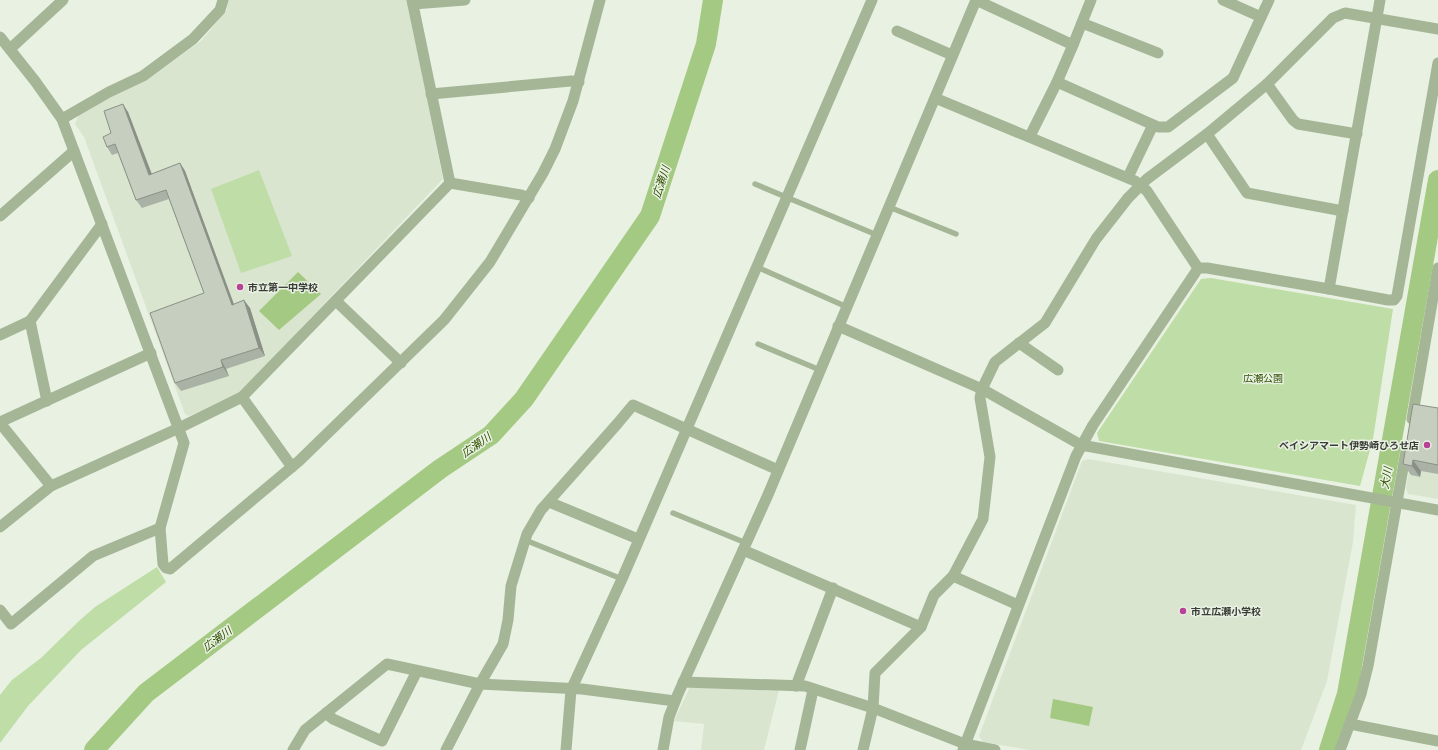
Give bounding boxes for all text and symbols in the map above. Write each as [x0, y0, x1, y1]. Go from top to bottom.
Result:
water label: 広瀬川 [649, 163, 674, 200]
place label: 市立第一中学校 [248, 281, 318, 295]
marker: 市立第一中学校 [235, 282, 245, 292]
park label: 広瀬公園 [1243, 372, 1283, 386]
water label: 広瀬川 [458, 429, 495, 461]
place label: ベイシアマート伊勢崎ひろせ店 [1279, 439, 1419, 453]
marker: ベイシアマート伊勢崎ひろせ店 [1422, 440, 1432, 450]
water label: 大川 [1377, 465, 1396, 490]
place label: 市立広瀬小学校 [1191, 605, 1261, 619]
marker: 市立広瀬小学校 [1178, 606, 1188, 616]
water label: 広瀬川 [200, 623, 236, 655]

